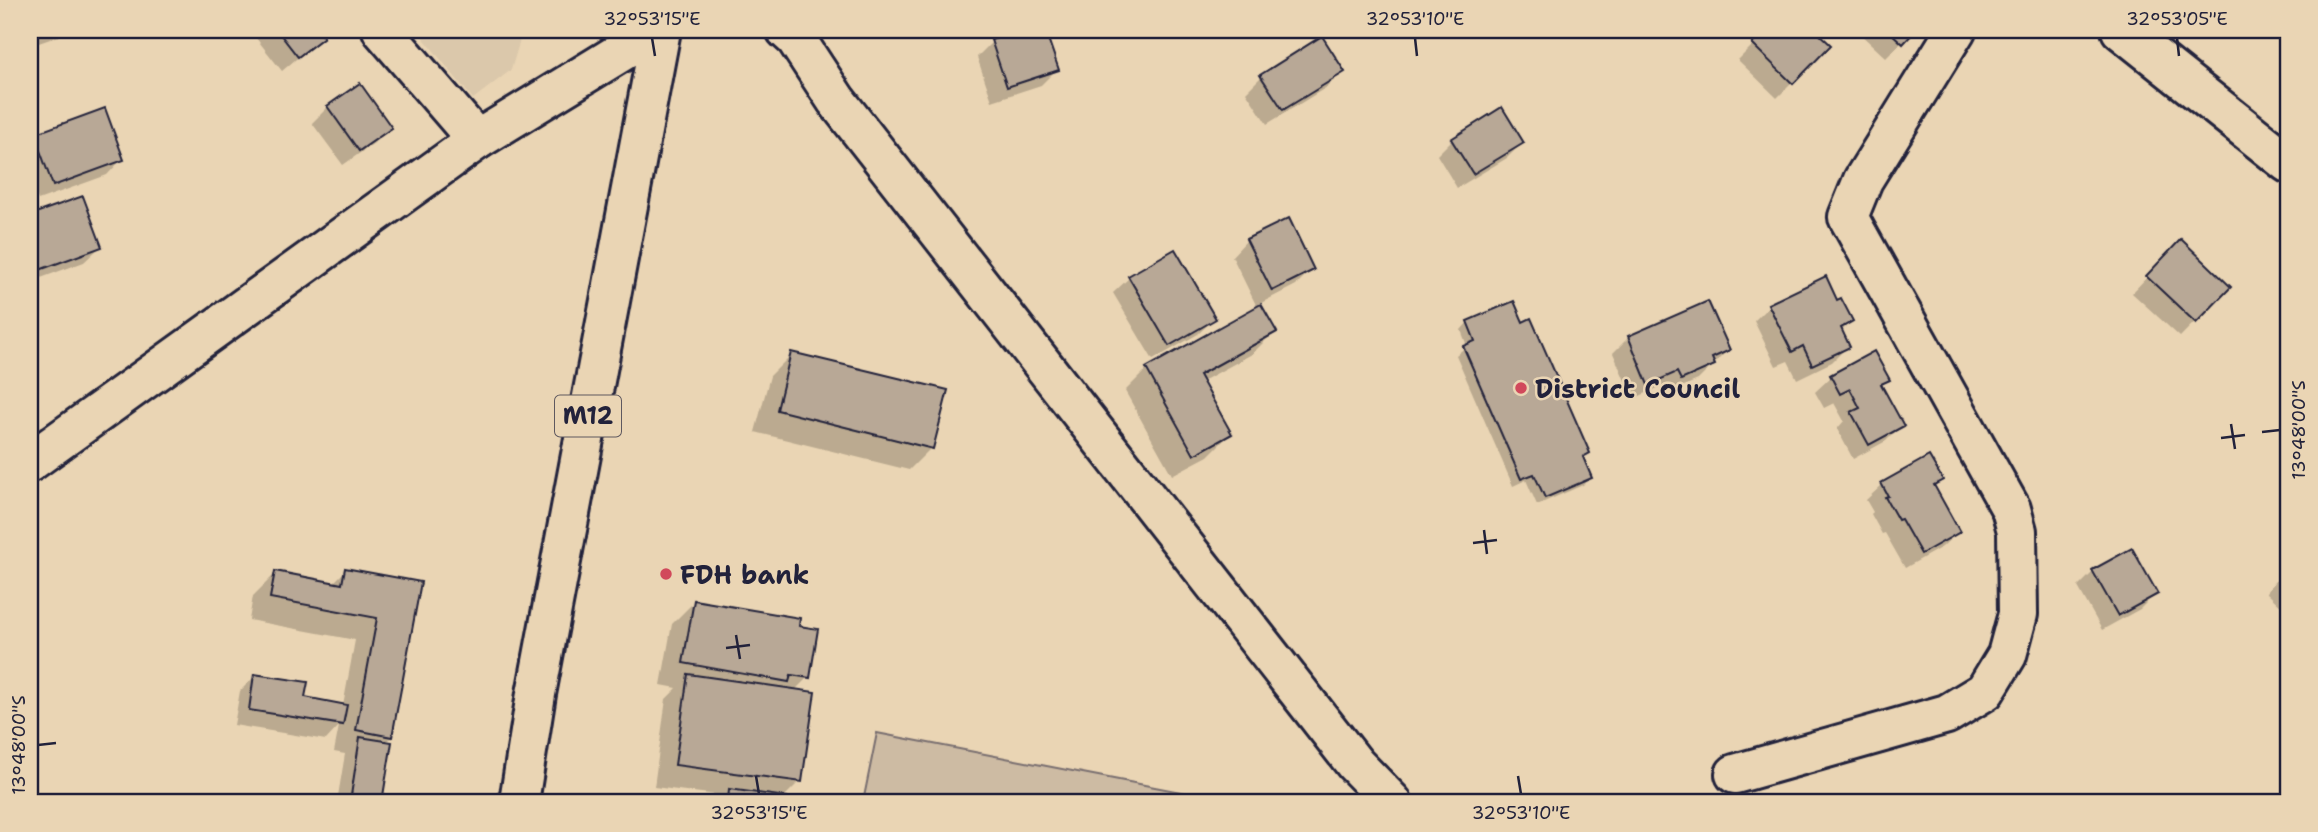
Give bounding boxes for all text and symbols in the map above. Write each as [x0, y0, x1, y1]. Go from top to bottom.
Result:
text: 32°53'15"E [604, 7, 700, 31]
text: 32°53'10"E [1366, 7, 1464, 31]
text: 32°53'05"E [2126, 7, 2228, 31]
place label: District Council [1535, 371, 1740, 406]
marker: District Council [1513, 380, 1529, 396]
text: 13°48'00"S [2287, 380, 2311, 480]
road number: M12 [555, 396, 621, 436]
place label: FDH bank [680, 557, 809, 592]
marker: FDH bank [658, 566, 674, 582]
text: 13°48'00"S [7, 695, 31, 795]
text: 32°53'15"E [711, 801, 807, 825]
text: 32°53'10"E [1472, 801, 1570, 825]

